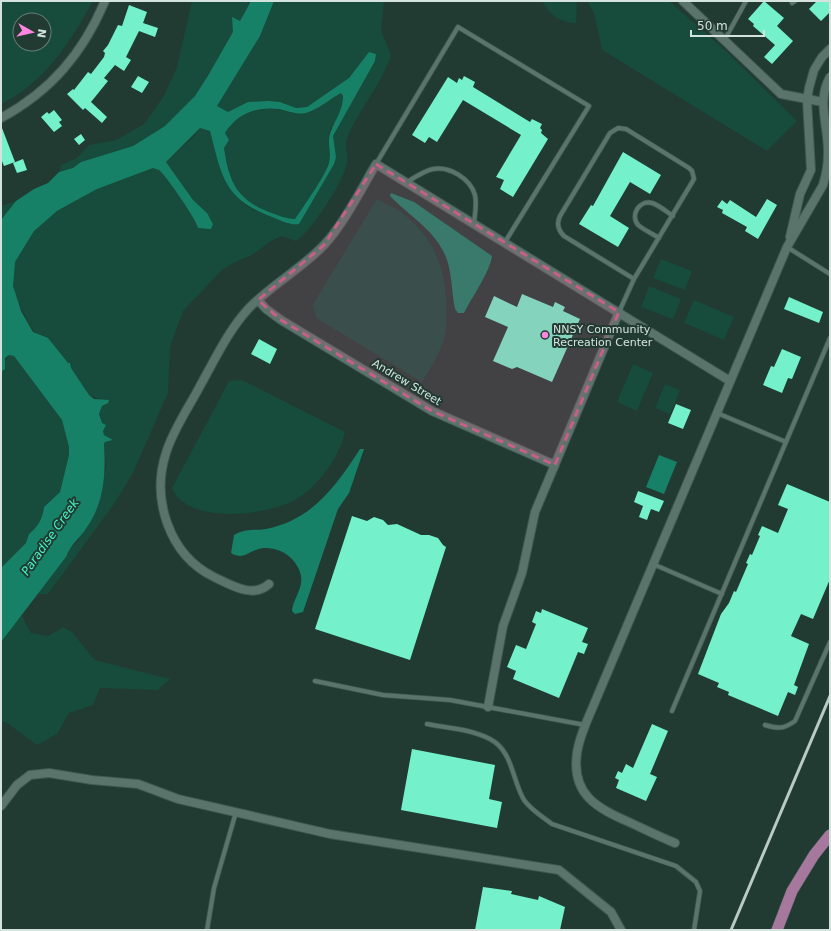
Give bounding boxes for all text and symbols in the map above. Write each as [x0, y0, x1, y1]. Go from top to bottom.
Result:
north arrow [12, 12, 52, 52]
scale bar [691, 12, 764, 38]
text: 50 m [697, 19, 728, 33]
text: N [34, 28, 48, 39]
place label: NNSY Community Recreation Center [553, 323, 653, 349]
marker: NNSY Community Recreation Center [540, 330, 550, 340]
street label: Andrew Street [370, 357, 444, 409]
water label: Paradise Creek [18, 495, 82, 578]

